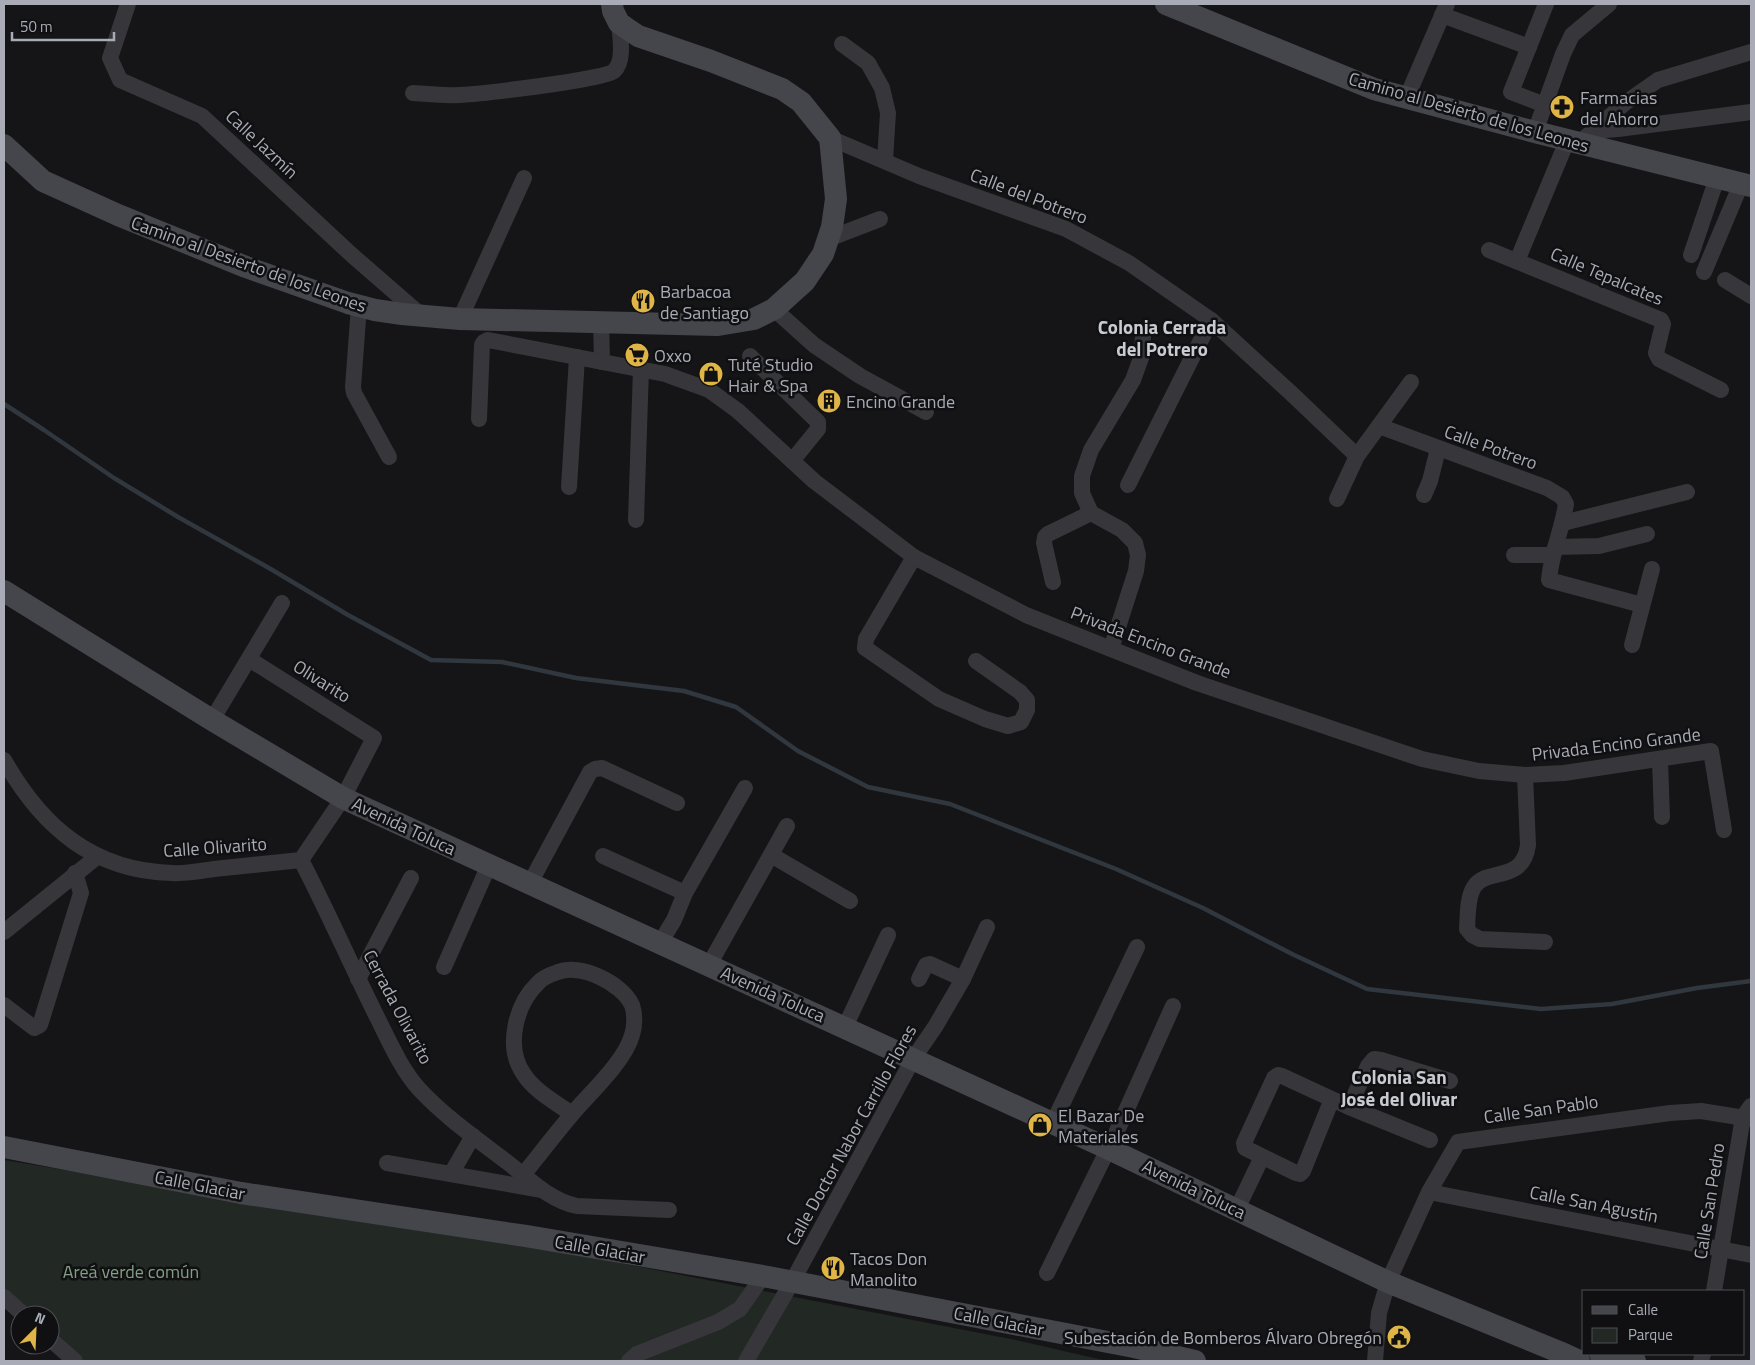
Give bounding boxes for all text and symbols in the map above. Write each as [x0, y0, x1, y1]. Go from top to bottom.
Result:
scale bar [12, 10, 115, 42]
text: 50 m [20, 15, 53, 38]
street label: Camino al Desierto de los Leones [1346, 65, 1592, 159]
place label: Farmacias del Ahorro [1580, 84, 1658, 132]
pharmacy icon: Farmacias del Ahorro [1549, 94, 1575, 120]
street label: Calle Jazmín [219, 103, 305, 185]
street label: Calle del Potrero [966, 161, 1092, 231]
street label: Camino al Desierto de los Leones [127, 209, 371, 319]
street label: Calle Tepalcates [1546, 240, 1668, 312]
place label: Barbacoa de Santiago [660, 278, 749, 326]
restaurant icon: Barbacoa de Santiago [630, 288, 656, 314]
district label: Colonia Cerrada del Potrero [1098, 312, 1227, 363]
supermarket icon: Oxxo [624, 342, 650, 368]
place label: Oxxo [654, 342, 691, 369]
place label: Tuté Studio Hair & Spa [728, 351, 813, 399]
shop icon: Tuté Studio Hair & Spa [698, 361, 724, 387]
building icon: Encino Grande [816, 388, 842, 414]
place label: Encino Grande [846, 388, 955, 415]
street label: Calle Potrero [1441, 418, 1541, 476]
street label: Privada Encino Grande [1067, 599, 1235, 685]
street label: Olivarito [288, 653, 356, 709]
street label: Privada Encino Grande [1530, 720, 1702, 768]
street label: Avenida Toluca [348, 790, 460, 862]
street label: Calle Olivarito [162, 830, 268, 864]
street label: Cerrada Olivarito [356, 945, 440, 1069]
street label: Avenida Toluca [716, 959, 830, 1029]
street label: Calle Doctor Nabor Carrillo Flores [779, 1020, 923, 1250]
district label: Colonia San José del Olivar [1341, 1062, 1457, 1113]
street label: Calle San Pablo [1482, 1088, 1600, 1130]
place label: El Bazar De Materiales [1058, 1102, 1144, 1150]
shop icon: El Bazar De Materiales [1027, 1112, 1053, 1138]
street label: Calle San Pedro [1686, 1141, 1732, 1261]
street label: Avenida Toluca [1138, 1152, 1250, 1226]
street label: Calle Glaciar [153, 1163, 247, 1207]
street label: Calle San Agustín [1527, 1178, 1661, 1230]
street label: Calle Glaciar [553, 1228, 647, 1270]
place label: Tacos Don Manolito [850, 1245, 927, 1293]
restaurant icon: Tacos Don Manolito [820, 1255, 846, 1281]
park label: Areá verde común [63, 1258, 199, 1285]
legend [1582, 1290, 1745, 1355]
text: Calle [1628, 1298, 1658, 1321]
street label: Calle Glaciar [952, 1299, 1046, 1343]
north arrow [10, 1305, 60, 1355]
text: N [32, 1306, 49, 1329]
text: Parque [1628, 1323, 1673, 1346]
place label: Subestación de Bomberos Álvaro Obregón [1064, 1324, 1382, 1351]
public building icon: Subestación de Bomberos Álvaro Obregón [1386, 1324, 1412, 1350]

